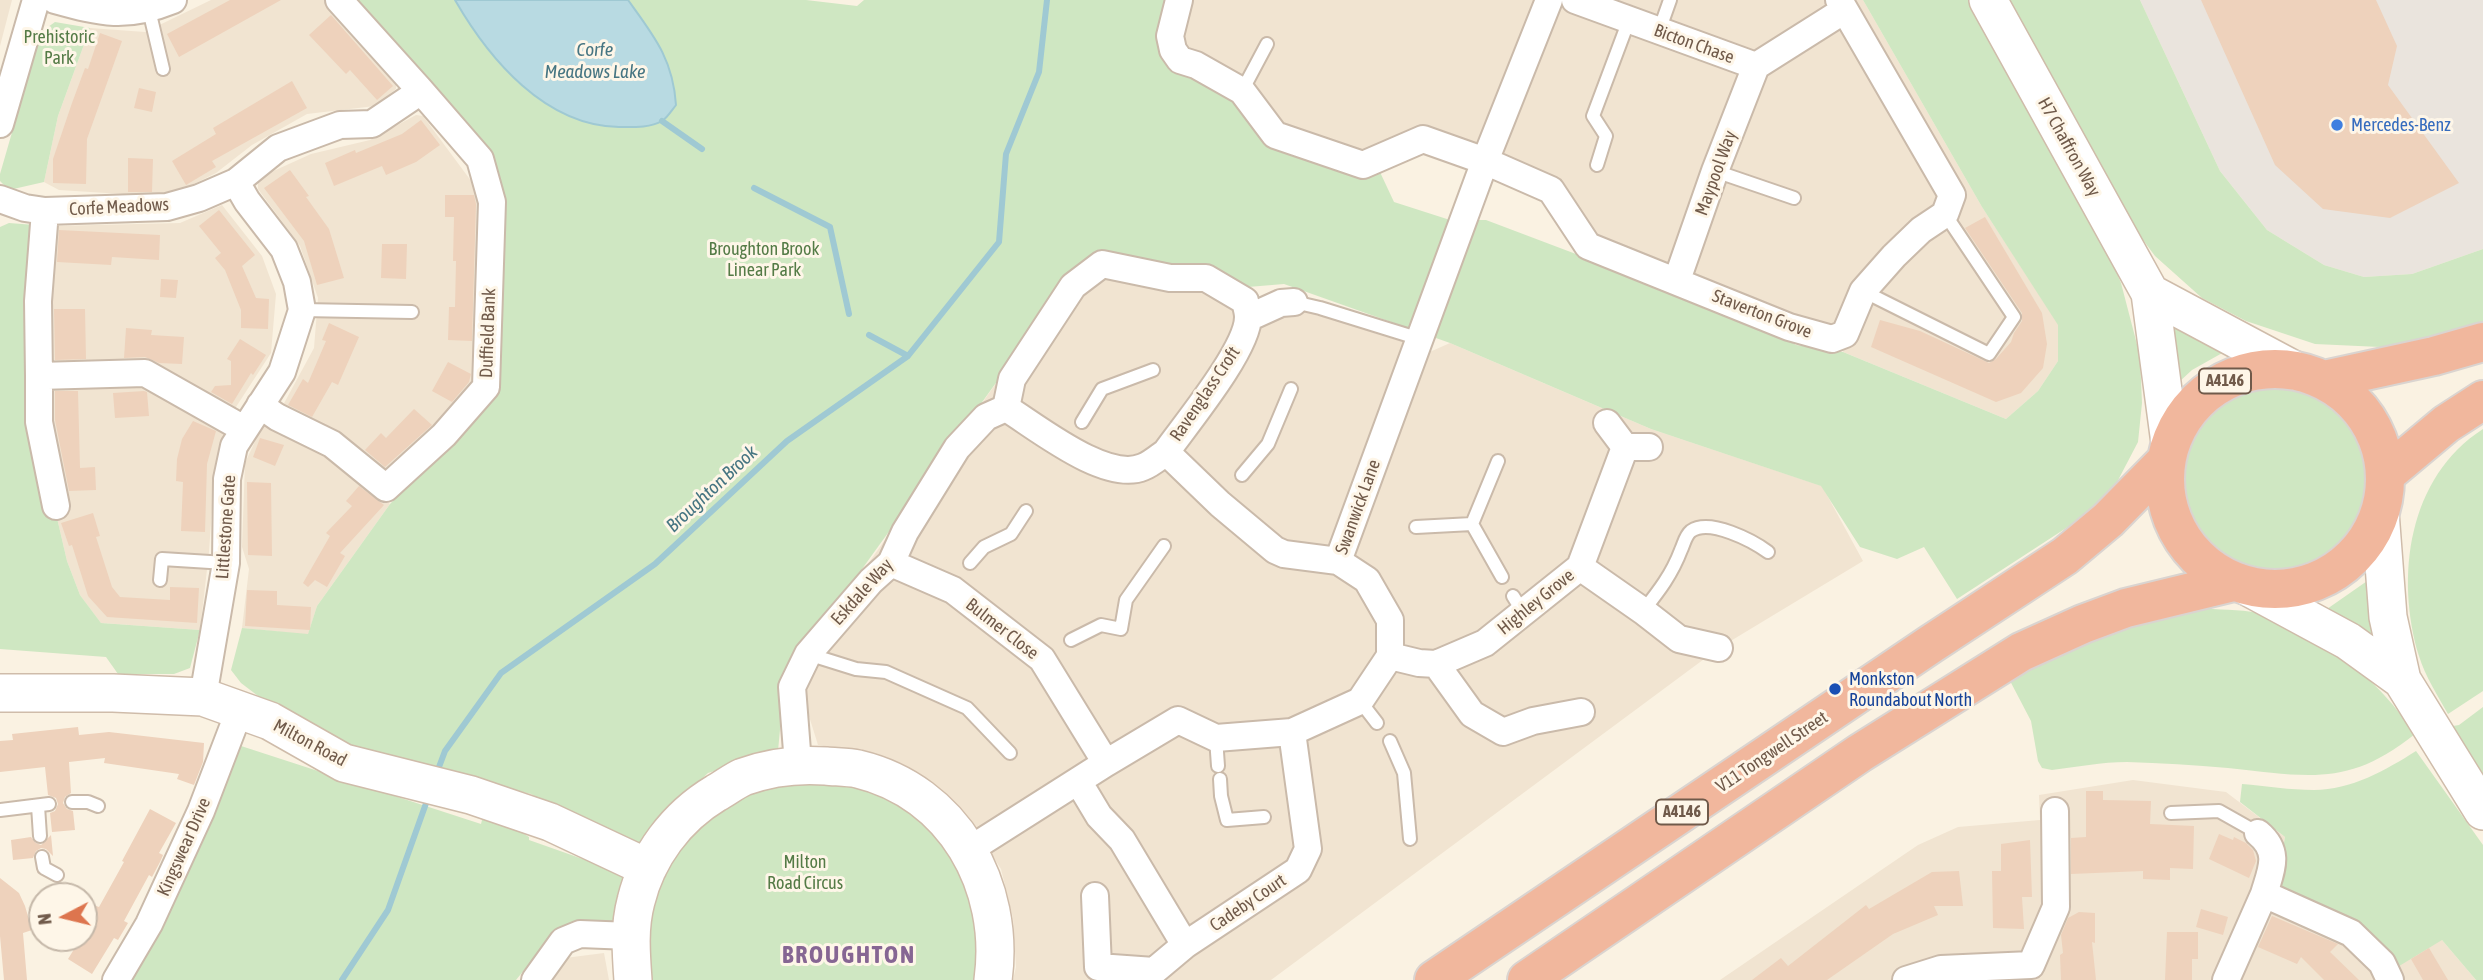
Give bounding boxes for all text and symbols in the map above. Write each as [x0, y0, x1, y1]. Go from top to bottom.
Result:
street label: Bicton Chase [1651, 20, 1737, 68]
park label: Prehistoric Park [23, 26, 95, 68]
water label: Corfe Meadows Lake [544, 39, 646, 83]
street label: H7 Chaffron Way [2033, 94, 2105, 200]
place label: Mercedes-Benz [2351, 114, 2451, 136]
marker: Mercedes-Benz [2329, 117, 2345, 133]
street label: Maypool Way [1691, 128, 1741, 218]
street label: Corfe Meadows [69, 194, 169, 220]
park label: Broughton Brook Linear Park [709, 238, 819, 280]
street label: Staverton Grove [1709, 285, 1815, 343]
street label: Duffield Bank [476, 288, 500, 378]
street label: Ravenglass Croft [1165, 343, 1245, 445]
road number: A4146 [2199, 368, 2251, 394]
water label: Broughton Brook [662, 441, 762, 537]
street label: Swanwick Lane [1331, 457, 1385, 557]
street label: Littlestone Gate [212, 474, 240, 580]
street label: Eskdale Way [827, 554, 897, 630]
street label: Highley Grove [1493, 565, 1579, 639]
street label: Bulmer Close [961, 594, 1043, 664]
place label: Monkston Roundabout North [1849, 668, 1972, 710]
marker: Monkston Roundabout North [1827, 681, 1843, 697]
street label: V11 Tongwell Street [1712, 707, 1832, 797]
street label: Milton Road [270, 715, 350, 771]
street label: Kingswear Drive [153, 794, 215, 900]
road number: A4146 [1656, 800, 1708, 824]
park label: Milton Road Circus [767, 851, 843, 894]
street label: Cadeby Court [1206, 870, 1290, 936]
north arrow [28, 882, 98, 952]
text: N [33, 912, 56, 926]
district label: BROUGHTON [783, 941, 915, 969]

